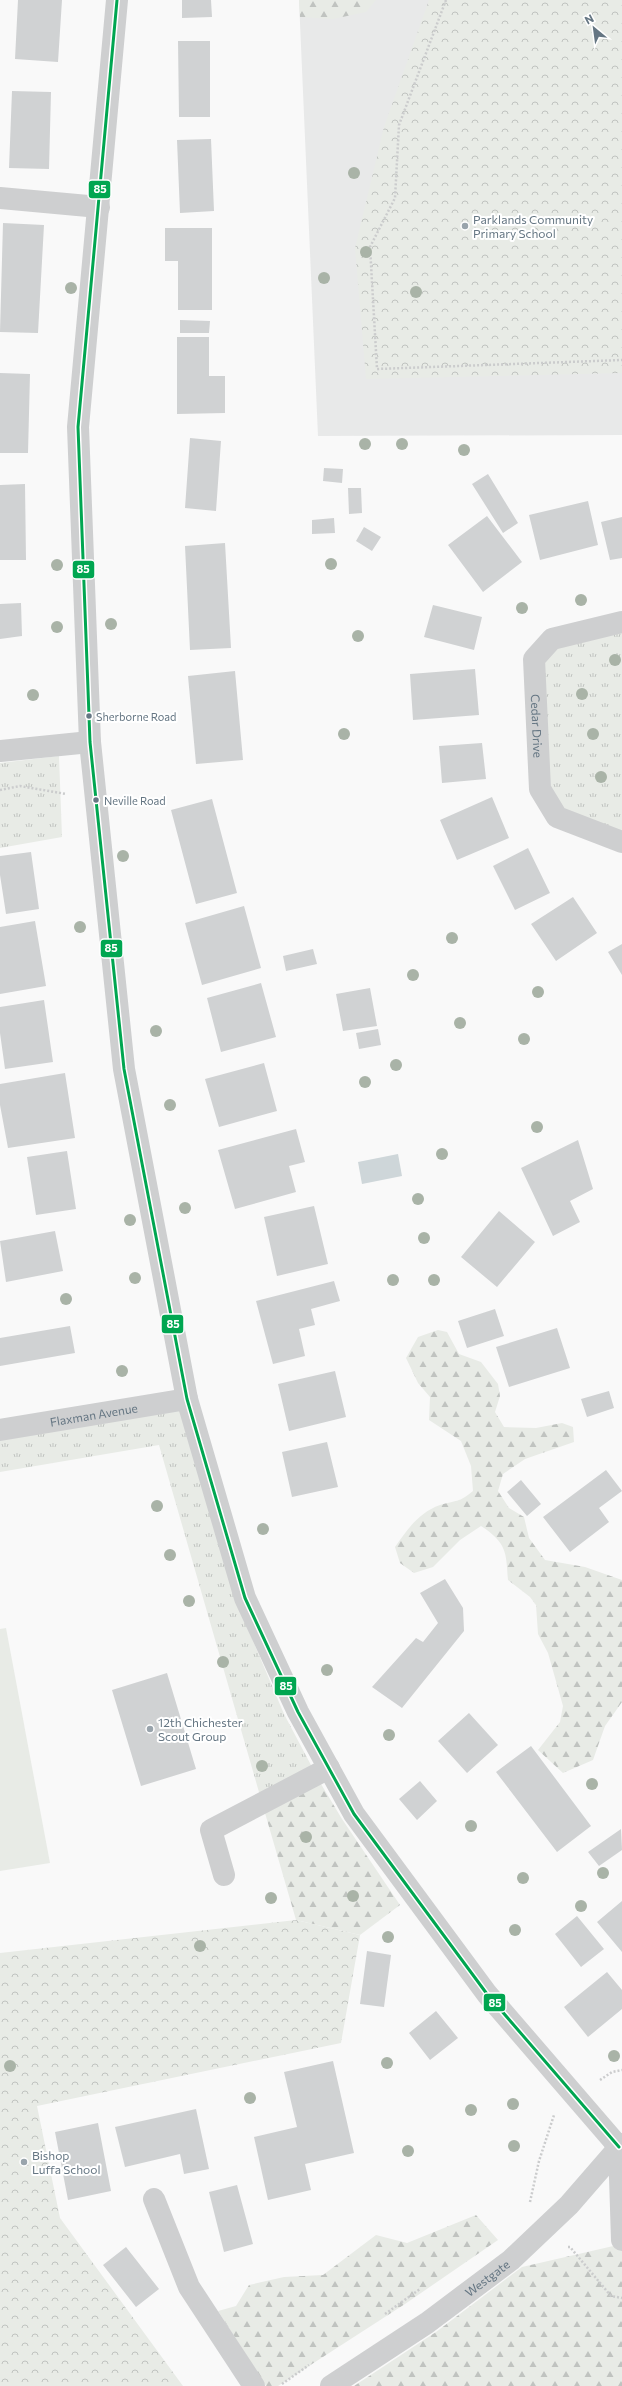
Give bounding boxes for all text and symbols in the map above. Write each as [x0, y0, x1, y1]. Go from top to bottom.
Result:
north arrow [574, 8, 614, 48]
text: N [582, 11, 596, 27]
line badge: 85 [88, 180, 111, 199]
text: 85 [93, 182, 107, 195]
place label: Parklands Community Primary School [473, 212, 593, 240]
marker: Parklands Community Primary School [460, 221, 470, 231]
line badge: 85 [72, 560, 95, 579]
text: 85 [76, 562, 90, 575]
street label: Cedar Drive [529, 694, 546, 758]
place label: Sherborne Road [96, 710, 176, 723]
marker: Sherborne Road [84, 711, 94, 721]
place label: Neville Road [104, 794, 166, 807]
marker: Neville Road [91, 795, 101, 805]
line badge: 85 [100, 939, 123, 958]
text: 85 [104, 941, 118, 954]
line badge: 85 [161, 1314, 184, 1334]
text: 85 [166, 1317, 180, 1330]
street label: Flaxman Avenue [49, 1400, 139, 1429]
line badge: 85 [274, 1676, 297, 1696]
text: 85 [279, 1679, 293, 1692]
place label: 12th Chichester Scout Group [158, 1715, 243, 1743]
marker: 12th Chichester Scout Group [145, 1724, 155, 1734]
line badge: 85 [483, 1993, 506, 2012]
text: 85 [488, 1996, 502, 2009]
place label: Bishop Luffa School [32, 2148, 100, 2176]
marker: Bishop Luffa School [19, 2157, 29, 2167]
street label: Westgate [462, 2257, 512, 2299]

